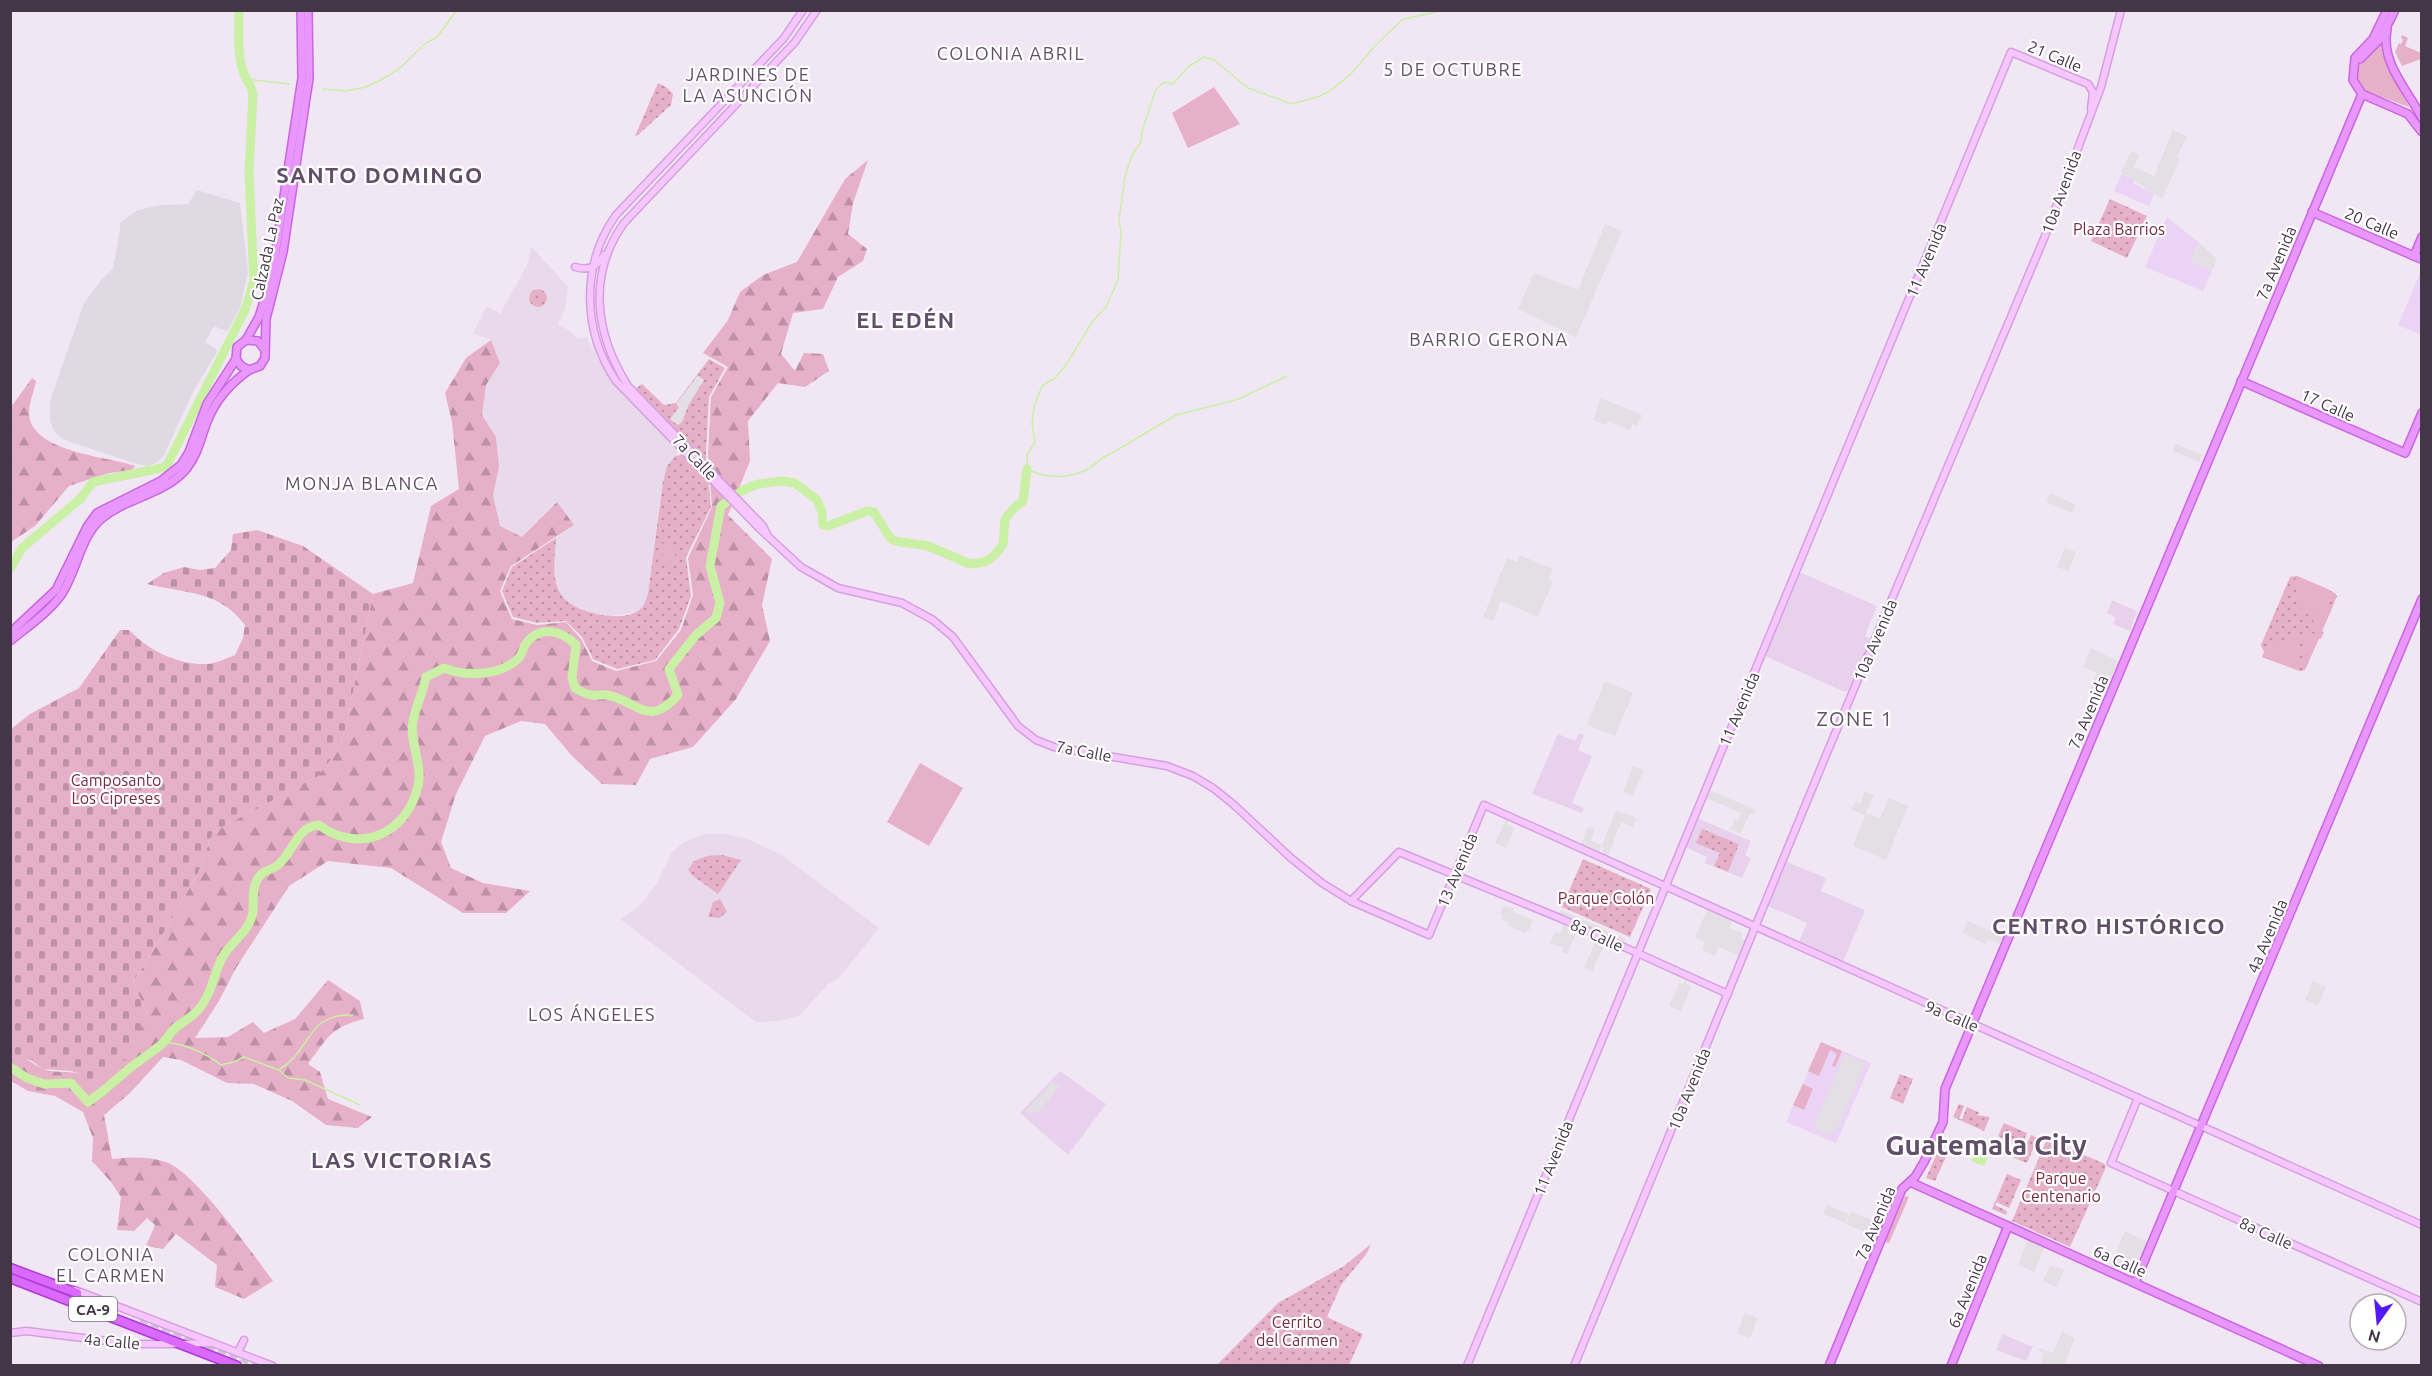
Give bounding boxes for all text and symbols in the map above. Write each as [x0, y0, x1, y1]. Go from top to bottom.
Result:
street label: 21 Calle [2025, 37, 2085, 75]
district label: COLONIA ABRIL [937, 43, 1085, 63]
district label: 5 DE OCTUBRE [1383, 59, 1523, 79]
district label: JARDINES DE LA ASUNCIÓN [682, 64, 814, 105]
street label: 10a Avenida [2038, 148, 2084, 236]
district label: SANTO DOMINGO [276, 162, 484, 187]
street label: Calzada La Paz [247, 196, 287, 302]
street label: 20 Calle [2342, 204, 2402, 242]
street label: 11 Avenida [1902, 220, 1950, 300]
park label: Plaza Barrios [2073, 220, 2165, 238]
street label: 7a Avenida [2252, 223, 2300, 303]
district label: EL EDÉN [856, 307, 956, 332]
district label: BARRIO GERONA [1409, 329, 1569, 349]
street label: 17 Calle [2298, 385, 2358, 425]
street label: 7a Calle [669, 431, 721, 483]
district label: MONJA BLANCA [285, 473, 439, 493]
street label: 10a Avenida [1850, 596, 1900, 684]
street label: 11 Avenida [1715, 669, 1763, 749]
street label: 7a Avenida [2064, 672, 2112, 752]
district label: ZONE 1 [1817, 707, 1893, 730]
street label: 7a Calle [1055, 737, 1113, 765]
park label: Camposanto Los Cipreses [71, 771, 161, 807]
street label: 13 Avenida [1433, 830, 1481, 910]
park label: Parque Colón [1558, 889, 1654, 907]
street label: 4a Avenida [2243, 896, 2291, 976]
district label: CENTRO HISTÓRICO [1992, 913, 2226, 938]
street label: 8a Calle [1568, 915, 1626, 955]
street label: 9a Calle [1923, 997, 1981, 1035]
district label: LOS ÁNGELES [528, 1003, 656, 1024]
street label: 10a Avenida [1664, 1045, 1714, 1133]
street label: 11 Avenida [1530, 1118, 1576, 1198]
district label: Guatemala City [1885, 1129, 2087, 1160]
district label: LAS VICTORIAS [311, 1147, 493, 1172]
park label: Parque Centenario [2021, 1169, 2101, 1205]
street label: 7a Avenida [1851, 1183, 1899, 1263]
street label: 8a Calle [2237, 1213, 2295, 1253]
street label: 6a Calle [2091, 1241, 2149, 1281]
district label: COLONIA EL CARMEN [56, 1244, 166, 1285]
street label: 6a Avenida [1944, 1251, 1990, 1331]
north arrow [2348, 1292, 2408, 1352]
road number: CA-9 [69, 1297, 117, 1321]
park label: Cerrito del Carmen [1256, 1313, 1338, 1349]
text: N [2366, 1326, 2382, 1347]
street label: 4a Calle [83, 1330, 141, 1352]

